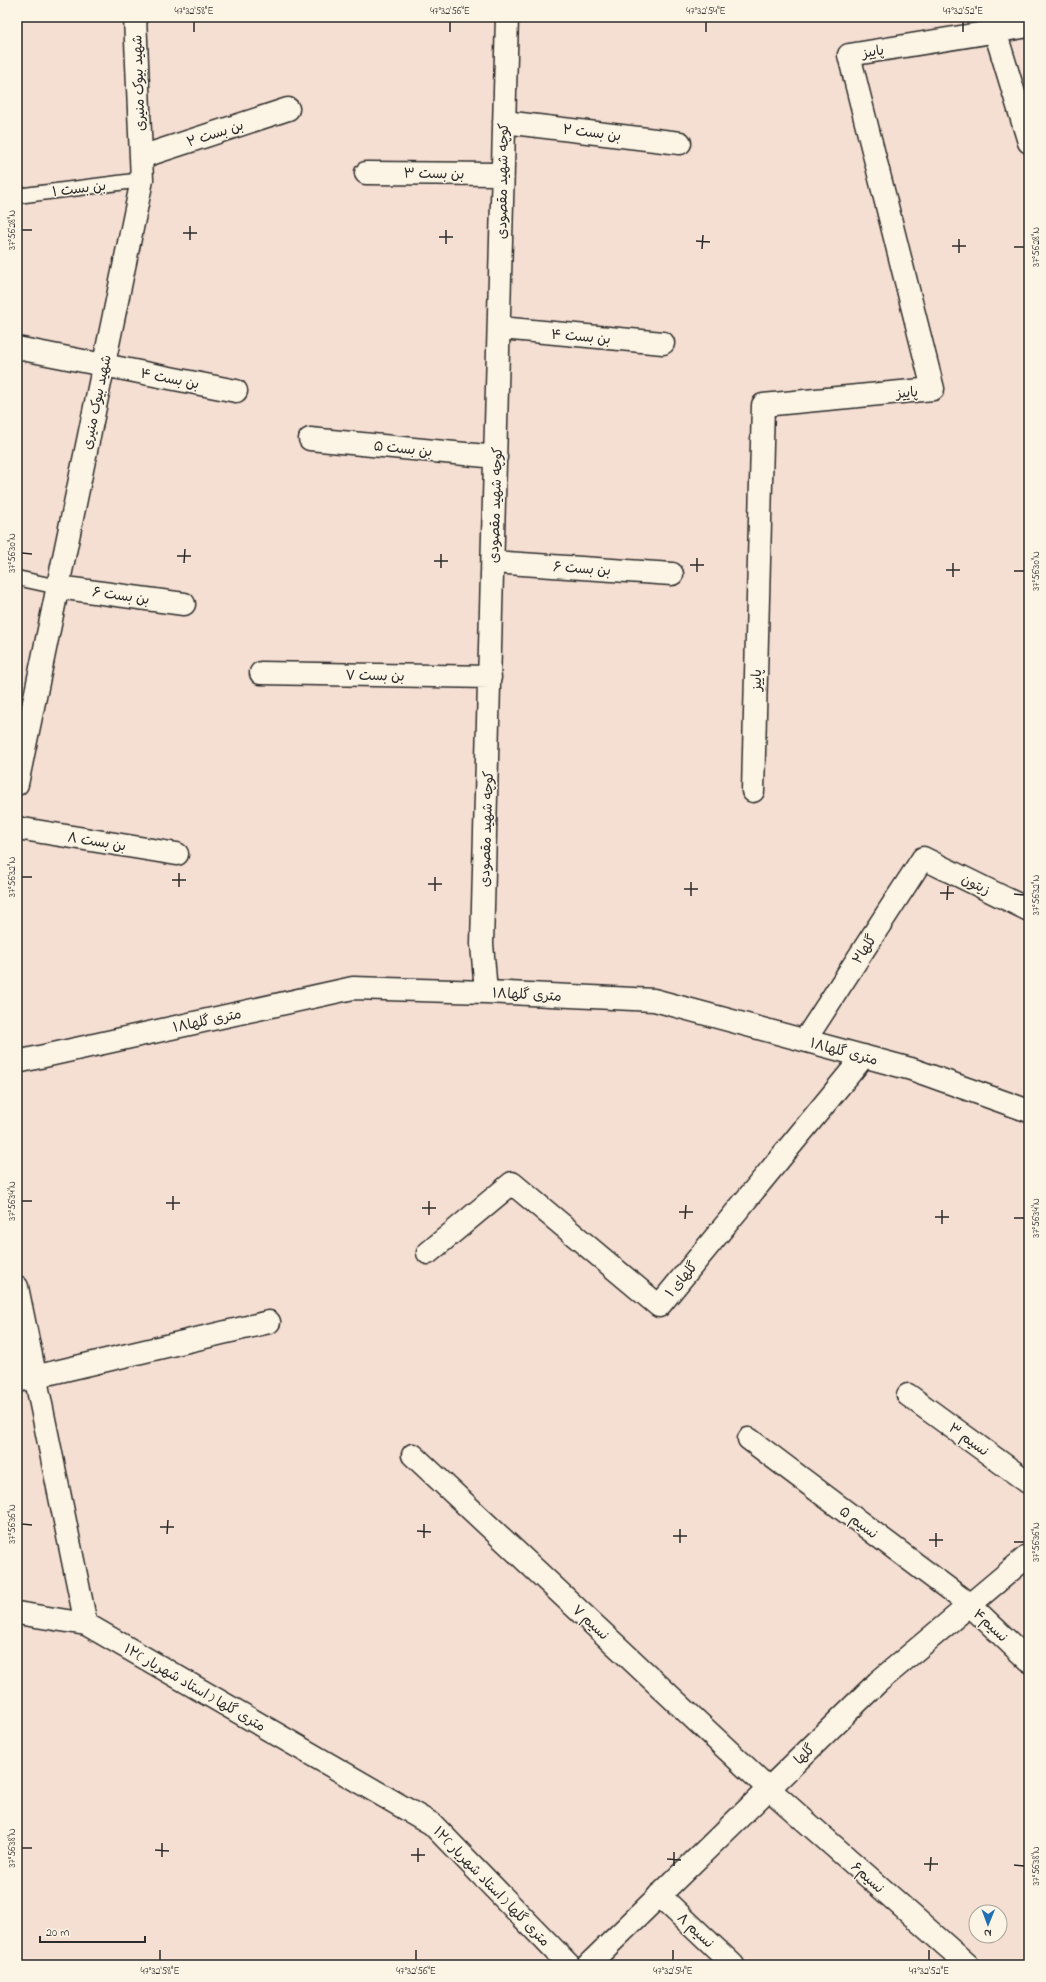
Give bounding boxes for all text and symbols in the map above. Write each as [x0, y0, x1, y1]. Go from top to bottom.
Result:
text: 47°32'58"E [175, 4, 213, 19]
text: 47°32'56"E [430, 4, 470, 19]
text: 47°32'54"E [686, 4, 726, 19]
text: 47°32'52"E [943, 4, 983, 19]
street label: شهید بیوک منیری [127, 34, 152, 131]
street label: پاییز [860, 40, 886, 65]
street label: بن بست ۲ [184, 115, 247, 153]
street label: بن بست ۲ [561, 119, 622, 147]
street label: کوچه شهید مقصودی [492, 123, 515, 239]
street label: بن بست ۳ [403, 163, 465, 186]
street label: بن بست ۱ [51, 176, 107, 203]
text: 37°56'28"N [5, 210, 20, 250]
text: 37°56'28"N [1029, 227, 1044, 267]
street label: بن بست ۴ [550, 324, 612, 351]
street label: شهید بیوک منیری [77, 353, 118, 452]
street label: بن بست ۴ [138, 363, 201, 395]
street label: پاییز [894, 382, 919, 405]
street label: بن بست ۵ [372, 436, 433, 463]
street label: کوچه شهید مقصودی [484, 447, 509, 563]
text: 37°56'30"N [5, 533, 20, 573]
text: 37°56'30"N [1029, 551, 1044, 591]
street label: بن بست ۶ [552, 557, 611, 582]
street label: بن بست ۶ [91, 582, 151, 611]
street label: بن بست ۷ [345, 665, 405, 688]
street label: پاییز [747, 669, 768, 692]
street label: کوچه شهید مقصودی [475, 771, 500, 887]
street label: بن بست ۸ [66, 827, 128, 857]
text: 37°56'32"N [5, 857, 20, 897]
street label: زیتون [957, 869, 993, 901]
text: 37°56'32"N [1029, 875, 1044, 915]
street label: گلها۲ [848, 931, 883, 969]
street label: ۱۸متری گلها [492, 983, 562, 1008]
street label: ۱۸متری گلها [171, 1004, 243, 1039]
street label: ۱۸متری گلها [807, 1033, 880, 1072]
text: 37°56'34"N [5, 1181, 20, 1221]
text: 37°56'34"N [1029, 1198, 1044, 1238]
street label: گلهای ۱ [661, 1257, 704, 1303]
street label: نسیم ۳ [944, 1418, 993, 1462]
street label: نسیم ۵ [834, 1502, 882, 1545]
text: 37°56'36"N [5, 1504, 20, 1544]
text: 37°56'36"N [1029, 1522, 1044, 1562]
street label: نسیم ۷ [567, 1600, 613, 1646]
street label: نسیم۴ [968, 1604, 1012, 1648]
street label: ۱۲متری گلها ( استاد شهریار ) [119, 1639, 269, 1738]
street label: گلها [790, 1740, 820, 1770]
street label: ۱۲متری گلها ( استاد شهریار ) [428, 1822, 554, 1952]
text: 37°56'38"N [5, 1828, 20, 1868]
text: 37°56'38"N [1029, 1846, 1044, 1886]
street label: نسیم۶ [845, 1857, 889, 1899]
north arrow [968, 1904, 1008, 1944]
street label: نسیم ۸ [672, 1908, 718, 1954]
scale bar [40, 1918, 145, 1944]
text: 20 m [46, 1924, 69, 1942]
text: N [984, 1925, 992, 1941]
text: 47°32'58"E [141, 1964, 179, 1979]
text: 47°32'56"E [396, 1964, 436, 1979]
text: 47°32'54"E [653, 1964, 693, 1979]
text: 47°32'52"E [909, 1964, 949, 1979]

